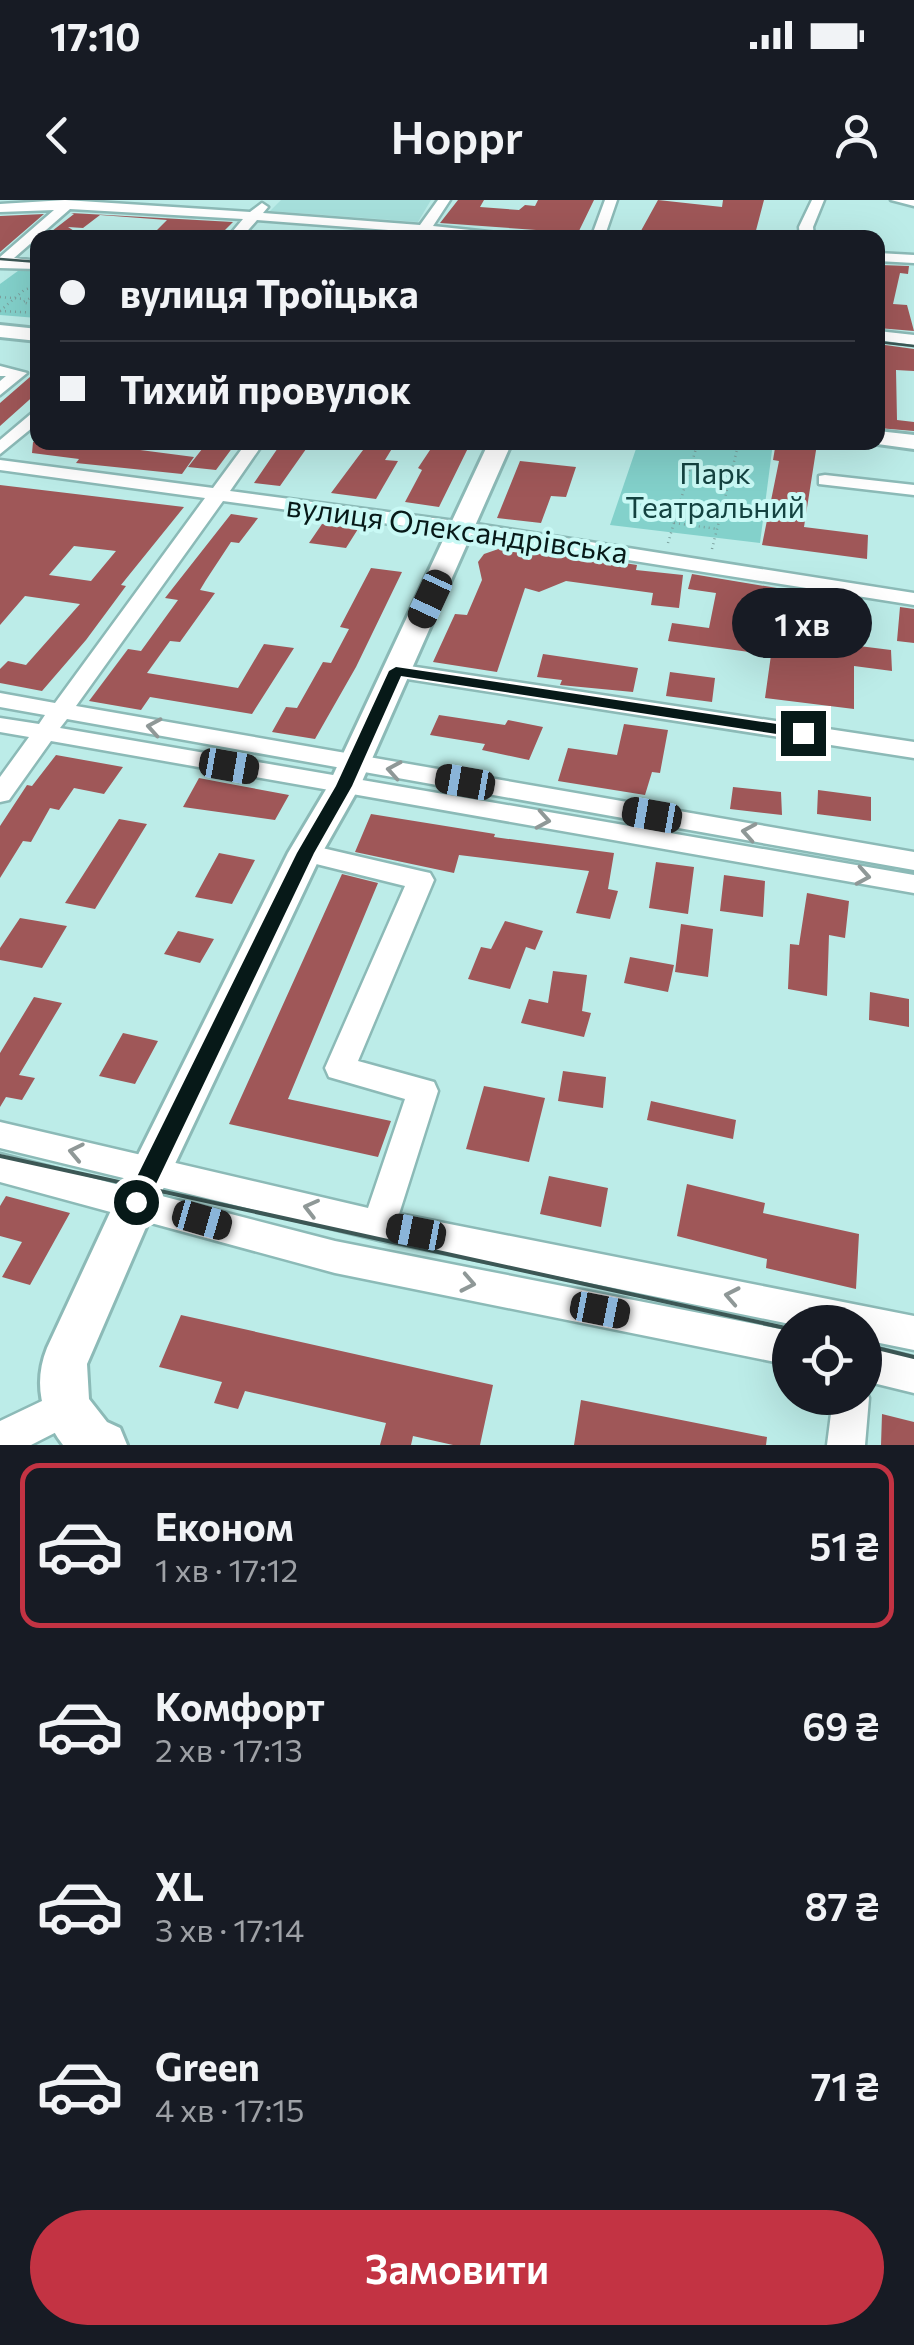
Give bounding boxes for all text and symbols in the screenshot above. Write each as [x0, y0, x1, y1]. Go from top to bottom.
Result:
text: 17:10 [50, 12, 141, 59]
icon: back [30, 108, 85, 163]
text: Hoppr [391, 108, 523, 163]
icon: person [829, 108, 884, 163]
text: вулиця Троїцька [120, 269, 419, 316]
text: Тихий провулок [120, 365, 411, 412]
park label: Парк Театральний [625, 453, 805, 524]
street label: вулиця Олександрівська [284, 485, 630, 570]
car [404, 565, 456, 633]
callout: 1 хв [733, 588, 873, 658]
text: 1 хв [774, 603, 830, 643]
route end [781, 711, 826, 756]
one-way arrow [145, 717, 162, 738]
car [197, 746, 261, 786]
one-way arrow [386, 760, 403, 781]
car [433, 762, 497, 802]
car [620, 795, 684, 835]
one-way arrow [535, 809, 551, 830]
one-way arrow [741, 822, 757, 843]
one-way arrow [855, 864, 872, 885]
one-way arrow [68, 1143, 85, 1164]
route start [114, 1180, 159, 1225]
car [169, 1197, 235, 1243]
one-way arrow [303, 1199, 320, 1220]
car [384, 1212, 448, 1252]
one-way arrow [460, 1272, 477, 1293]
one-way arrow [724, 1287, 741, 1308]
car [568, 1290, 632, 1330]
map controls [772, 1305, 882, 1415]
button: locate [772, 1305, 882, 1415]
icon: car [35, 1501, 125, 1591]
text: Економ [155, 1502, 294, 1549]
text: 51 ₴ [809, 1522, 879, 1569]
text: 1 хв · 17:12 [155, 1549, 298, 1589]
icon: car [35, 1681, 125, 1771]
text: Комфорт [155, 1682, 325, 1729]
text: 69 ₴ [802, 1702, 879, 1749]
text: 2 хв · 17:13 [155, 1729, 303, 1769]
icon: car [35, 1861, 125, 1951]
text: XL [155, 1862, 204, 1909]
text: 87 ₴ [805, 1882, 879, 1929]
text: 3 хв · 17:14 [155, 1909, 304, 1949]
icon: car [35, 2041, 125, 2131]
text: Green [155, 2042, 260, 2089]
text: 71 ₴ [811, 2062, 879, 2109]
text: 4 хв · 17:15 [155, 2089, 304, 2129]
button: Замовити [30, 2210, 884, 2325]

